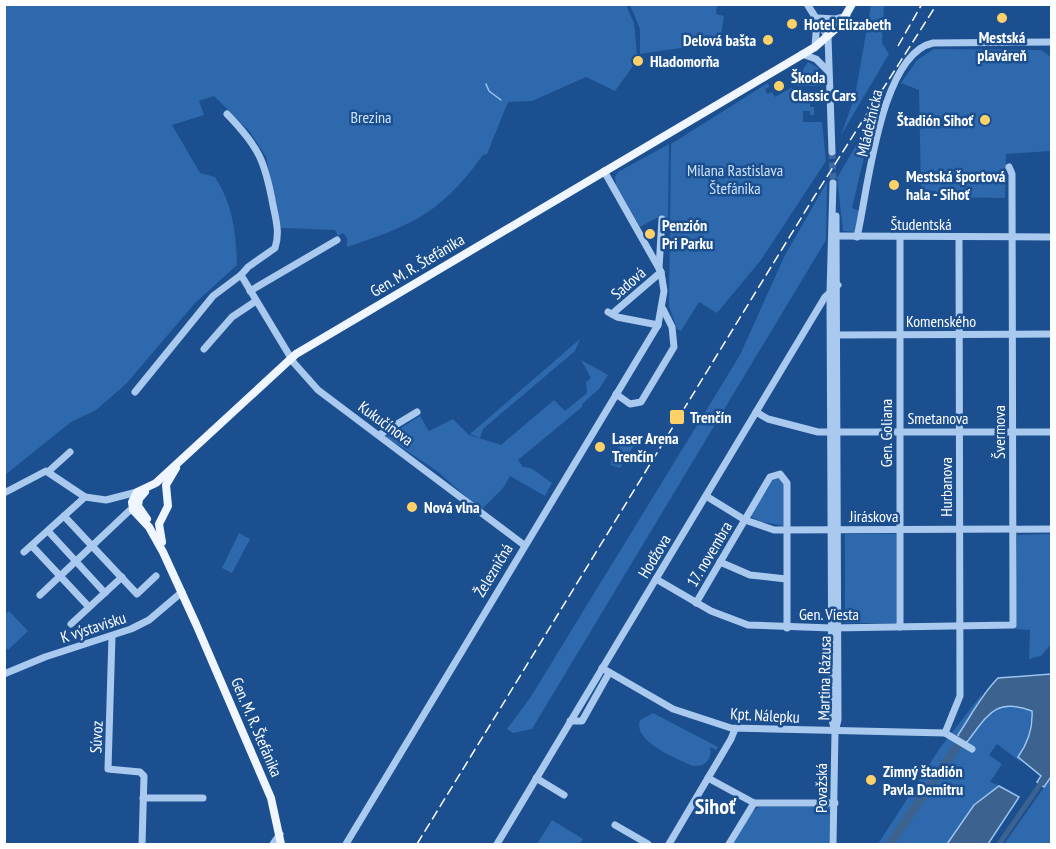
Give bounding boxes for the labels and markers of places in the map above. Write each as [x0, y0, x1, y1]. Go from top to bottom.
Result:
marker: Mestská plaváreň [995, 11, 1009, 25]
place label: Hotel Elizabeth [804, 14, 891, 34]
marker: Hotel Elizabeth [785, 17, 799, 31]
place label: Mestská plaváreň [977, 27, 1027, 65]
place label: Delová bašta [683, 30, 756, 50]
marker: Delová bašta [761, 33, 775, 47]
place label: Hladomorňa [650, 51, 720, 71]
marker: Hladomorňa [631, 54, 645, 68]
place label: Škoda Classic Cars [791, 67, 856, 105]
marker: Škoda Classic Cars [772, 79, 786, 93]
place label: Štadión Sihoť [897, 110, 974, 130]
marker: Štadión Sihoť [978, 113, 992, 127]
place label: Mestská športová hala - Sihoť [906, 166, 1006, 204]
marker: Mestská športová hala - Sihoť [887, 178, 901, 192]
place label: Penzión Pri Parku [662, 215, 713, 253]
marker: Penzión Pri Parku [643, 227, 657, 241]
place label: Trenčín [690, 407, 731, 427]
marker: Trenčín [668, 408, 686, 426]
place label: Laser Arena Trenčín [612, 428, 679, 466]
marker: Laser Arena Trenčín [593, 440, 607, 454]
place label: Nová vlna [424, 497, 480, 517]
marker: Nová vlna [405, 500, 419, 514]
place label: Zimný štadión Pavla Demitru [883, 761, 963, 799]
marker: Zimný štadión Pavla Demitru [864, 773, 878, 787]

